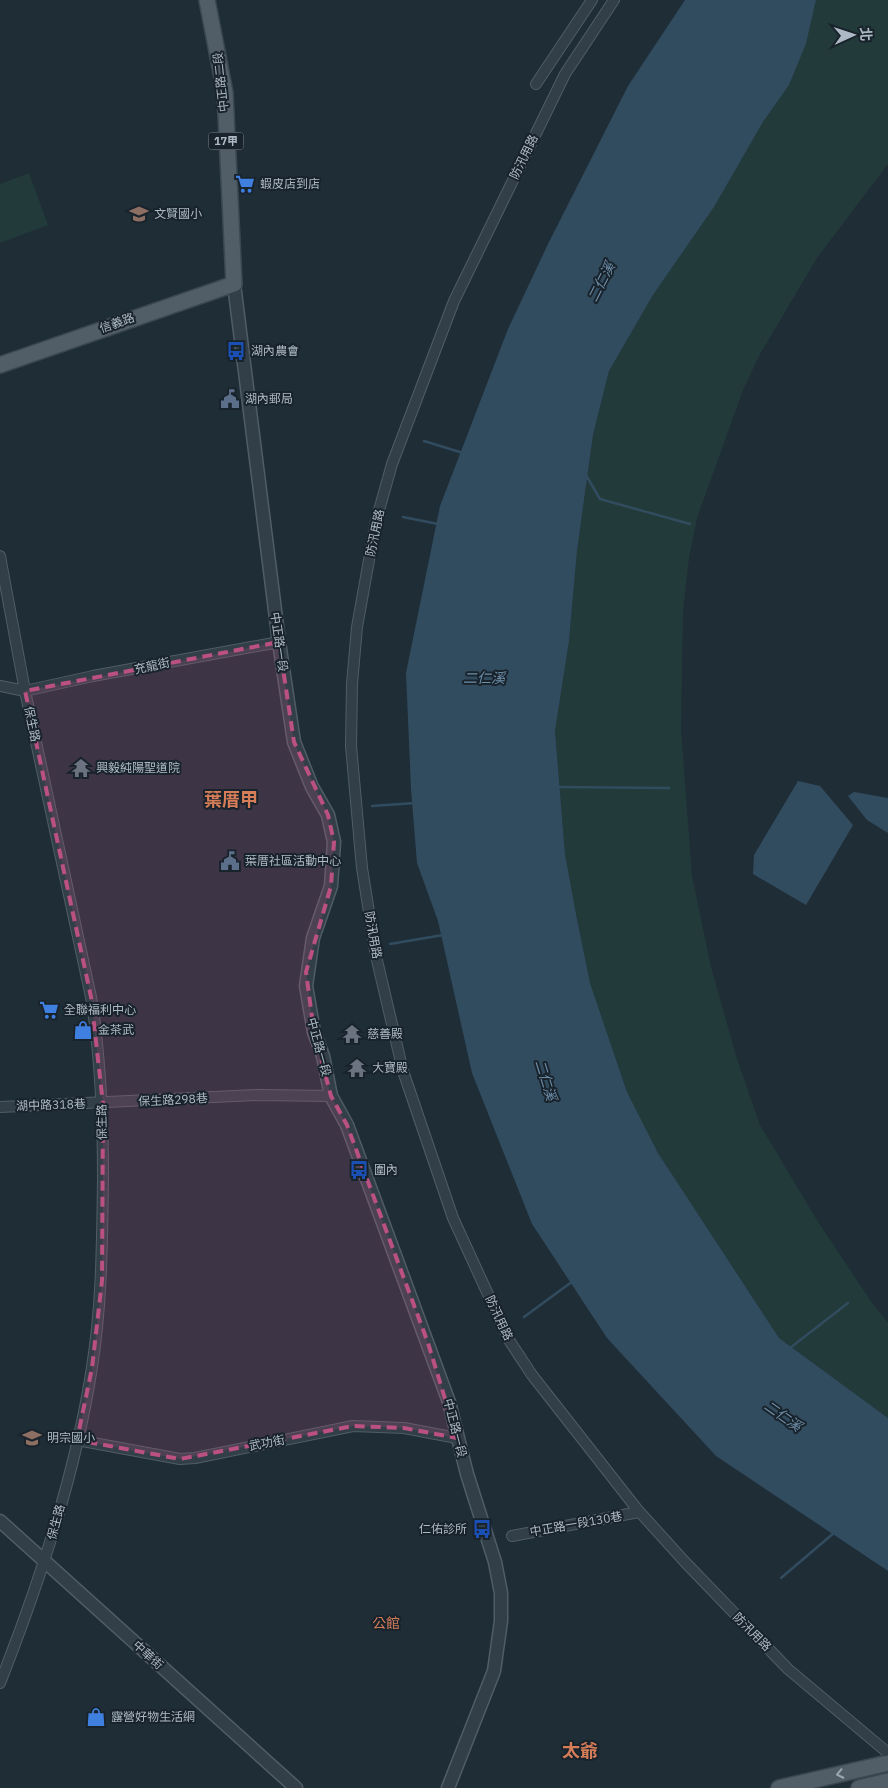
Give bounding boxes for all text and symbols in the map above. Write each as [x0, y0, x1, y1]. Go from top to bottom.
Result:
north arrow [828, 10, 878, 60]
text: 北 [857, 27, 875, 42]
street label: 中正路二段 [210, 51, 231, 113]
road number: 17甲 [208, 132, 244, 150]
street label: 防汛用路 [506, 132, 541, 182]
supermarket icon: 蝦皮店到店 [234, 173, 256, 195]
place label: 蝦皮店到店 [260, 176, 320, 191]
school or university icon: 文賢國小 [128, 203, 150, 225]
place label: 文賢國小 [154, 206, 202, 221]
water label: 二仁溪 [583, 257, 619, 305]
street label: 信義路 [97, 310, 136, 335]
bus stop icon: 湖內農會 [225, 340, 247, 362]
place label: 湖內農會 [251, 343, 299, 358]
public building icon: 湖內郵局 [219, 388, 241, 410]
place label: 湖內郵局 [245, 391, 293, 406]
street label: 防汛用路 [362, 508, 387, 558]
street label: 中正路一段 [268, 611, 291, 673]
street label: 充龍街 [133, 654, 171, 677]
water label: 二仁溪 [463, 669, 507, 687]
street label: 保生路 [21, 705, 44, 743]
temple icon: 興毅純陽聖道院 [70, 757, 92, 779]
place label: 興毅純陽聖道院 [96, 760, 180, 775]
district label: 葉厝甲 [204, 788, 258, 811]
public building icon: 葉厝社區活動中心 [219, 850, 241, 872]
place label: 葉厝社區活動中心 [245, 853, 341, 868]
street label: 防汛用路 [362, 910, 385, 960]
supermarket icon: 全聯福利中心 [38, 999, 60, 1021]
place label: 全聯福利中心 [64, 1002, 136, 1017]
street label: 中正路一段 [304, 1016, 334, 1078]
shop icon: 金茶武 [72, 1019, 94, 1041]
place label: 金茶武 [98, 1022, 134, 1037]
temple icon: 慈善殿 [341, 1023, 363, 1045]
place label: 慈善殿 [367, 1026, 403, 1041]
temple icon: 大寶殿 [346, 1057, 368, 1079]
water label: 二仁溪 [531, 1057, 561, 1105]
place label: 大寶殿 [372, 1060, 408, 1075]
street label: 保生路298巷 [138, 1090, 208, 1109]
street label: 湖中路318巷 [16, 1096, 86, 1113]
street label: 保生路 [94, 1104, 109, 1140]
bus stop icon: 圍內 [348, 1159, 370, 1181]
place label: 圍內 [374, 1162, 398, 1177]
street label: 防汛用路 [483, 1293, 516, 1343]
street label: 中正路一段 [441, 1397, 470, 1459]
water label: 二仁溪 [761, 1397, 807, 1437]
school or university icon: 明宗國小 [21, 1427, 43, 1449]
place label: 明宗國小 [47, 1430, 95, 1445]
street label: 武功街 [248, 1432, 286, 1453]
street label: 保生路 [44, 1503, 67, 1541]
street label: 中正路一段130巷 [529, 1508, 623, 1539]
bus stop icon: 仁佑診所 [471, 1518, 493, 1540]
place label: 仁佑診所 [419, 1521, 467, 1536]
street label: 防汛用路 [730, 1609, 775, 1654]
district label: 公館 [372, 1614, 400, 1632]
street label: 中華街 [130, 1637, 167, 1672]
shop icon: 露營好物生活網 [85, 1706, 107, 1728]
place label: 露營好物生活網 [111, 1709, 195, 1724]
district label: 太爺 [562, 1739, 598, 1762]
one-way arrow [836, 1768, 845, 1779]

